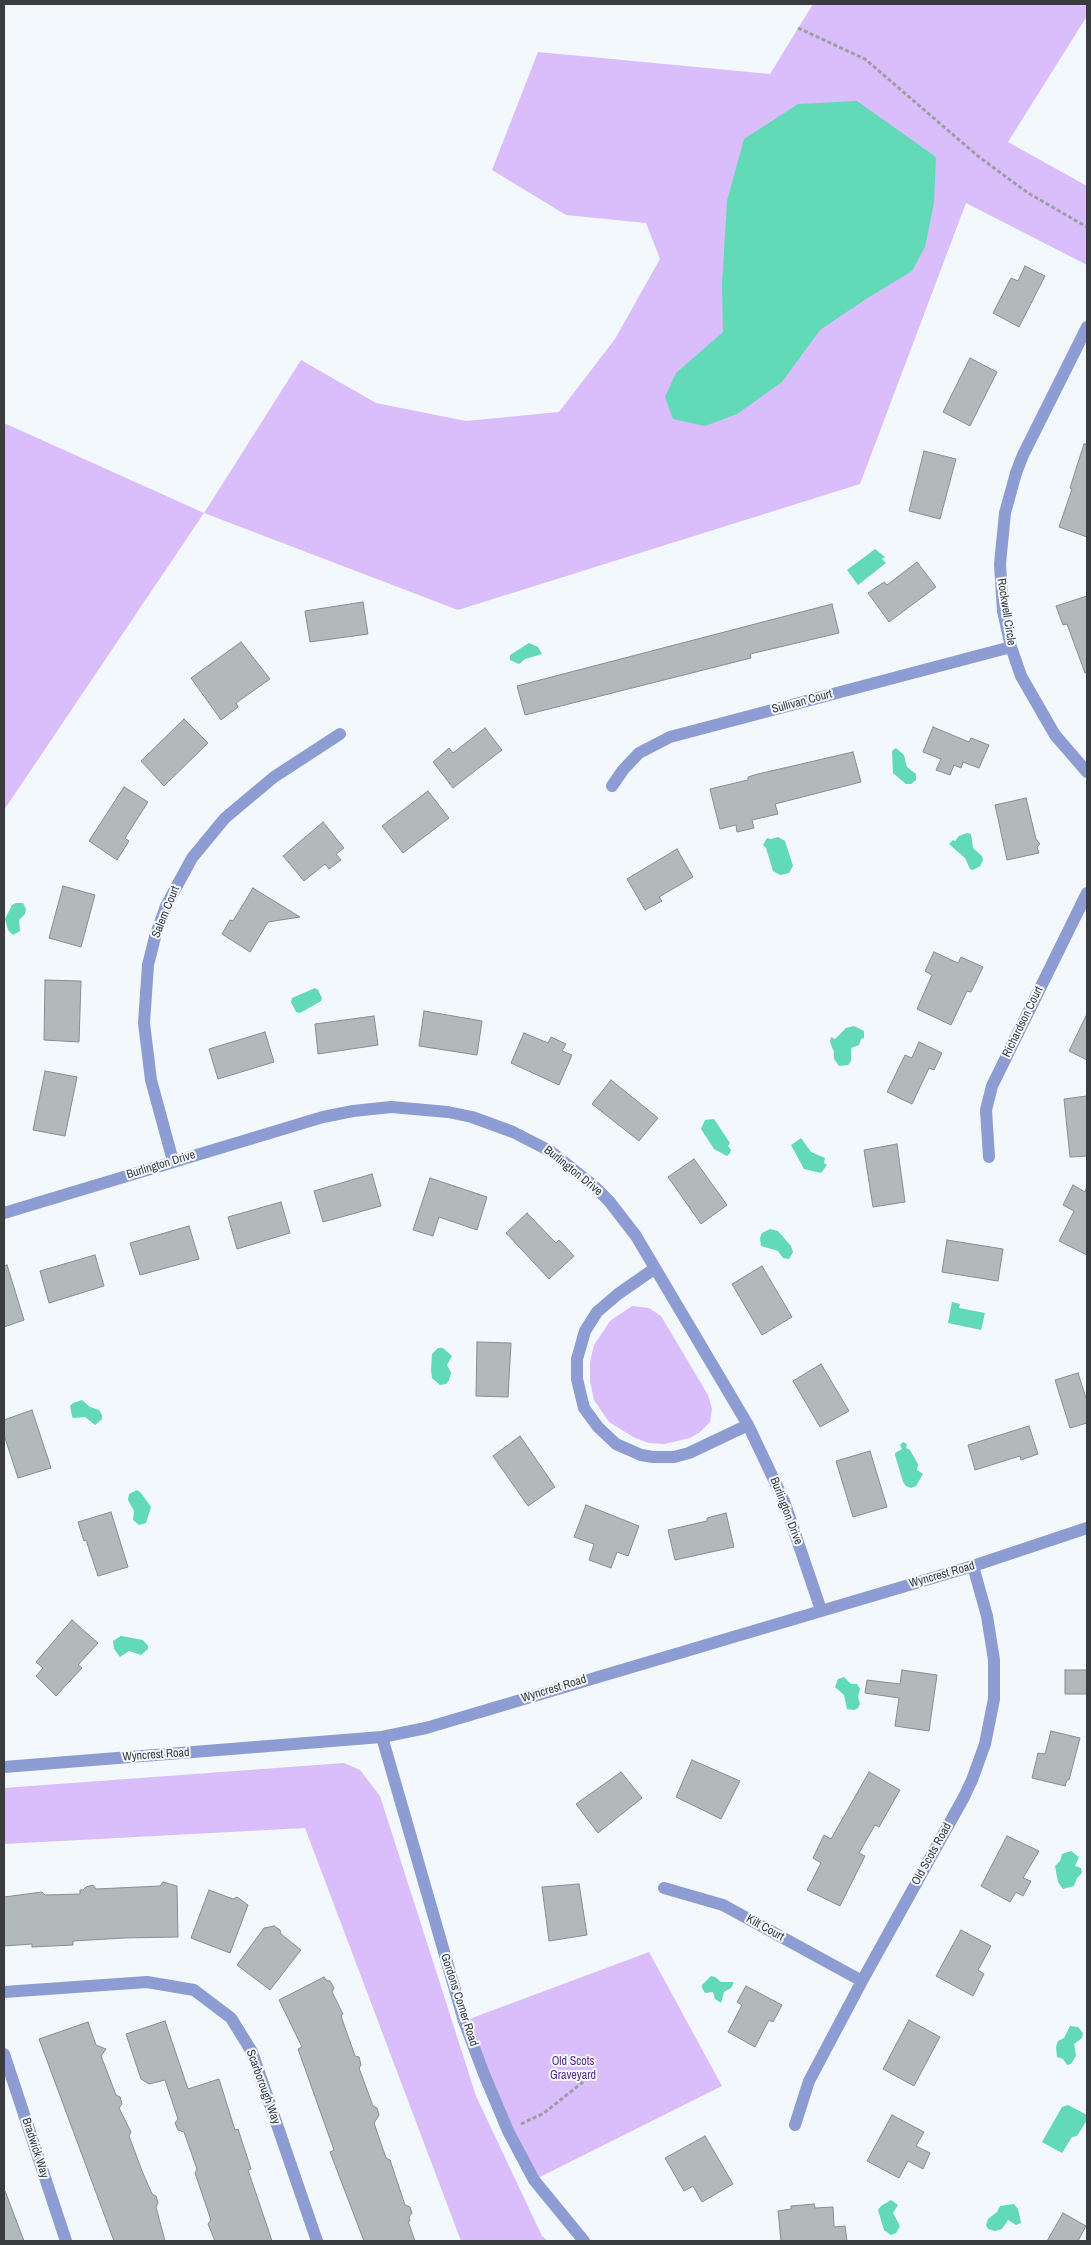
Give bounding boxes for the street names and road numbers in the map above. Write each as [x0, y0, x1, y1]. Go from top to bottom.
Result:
street label: Rockwell Circle [994, 577, 1018, 647]
street label: Sullivan Court [770, 687, 834, 717]
street label: Salem Court [149, 884, 183, 940]
street label: Richardson Court [1000, 984, 1046, 1060]
street label: Burlington Drive [541, 1143, 605, 1199]
street label: Burlington Drive [125, 1148, 197, 1182]
street label: Burlington Drive [767, 1475, 805, 1547]
street label: Wyncrest Road [908, 1559, 976, 1591]
street label: Wyncrest Road [520, 1672, 588, 1706]
street label: Wyncrest Road [122, 1745, 190, 1765]
street label: Old Scots Road [909, 1820, 955, 1888]
street label: Kilt Court [744, 1912, 786, 1944]
street label: Gordons Corner Road [437, 1952, 481, 2048]
street label: Scarborough Way [243, 2048, 283, 2126]
street label: Bradwick Way [18, 2116, 52, 2180]

